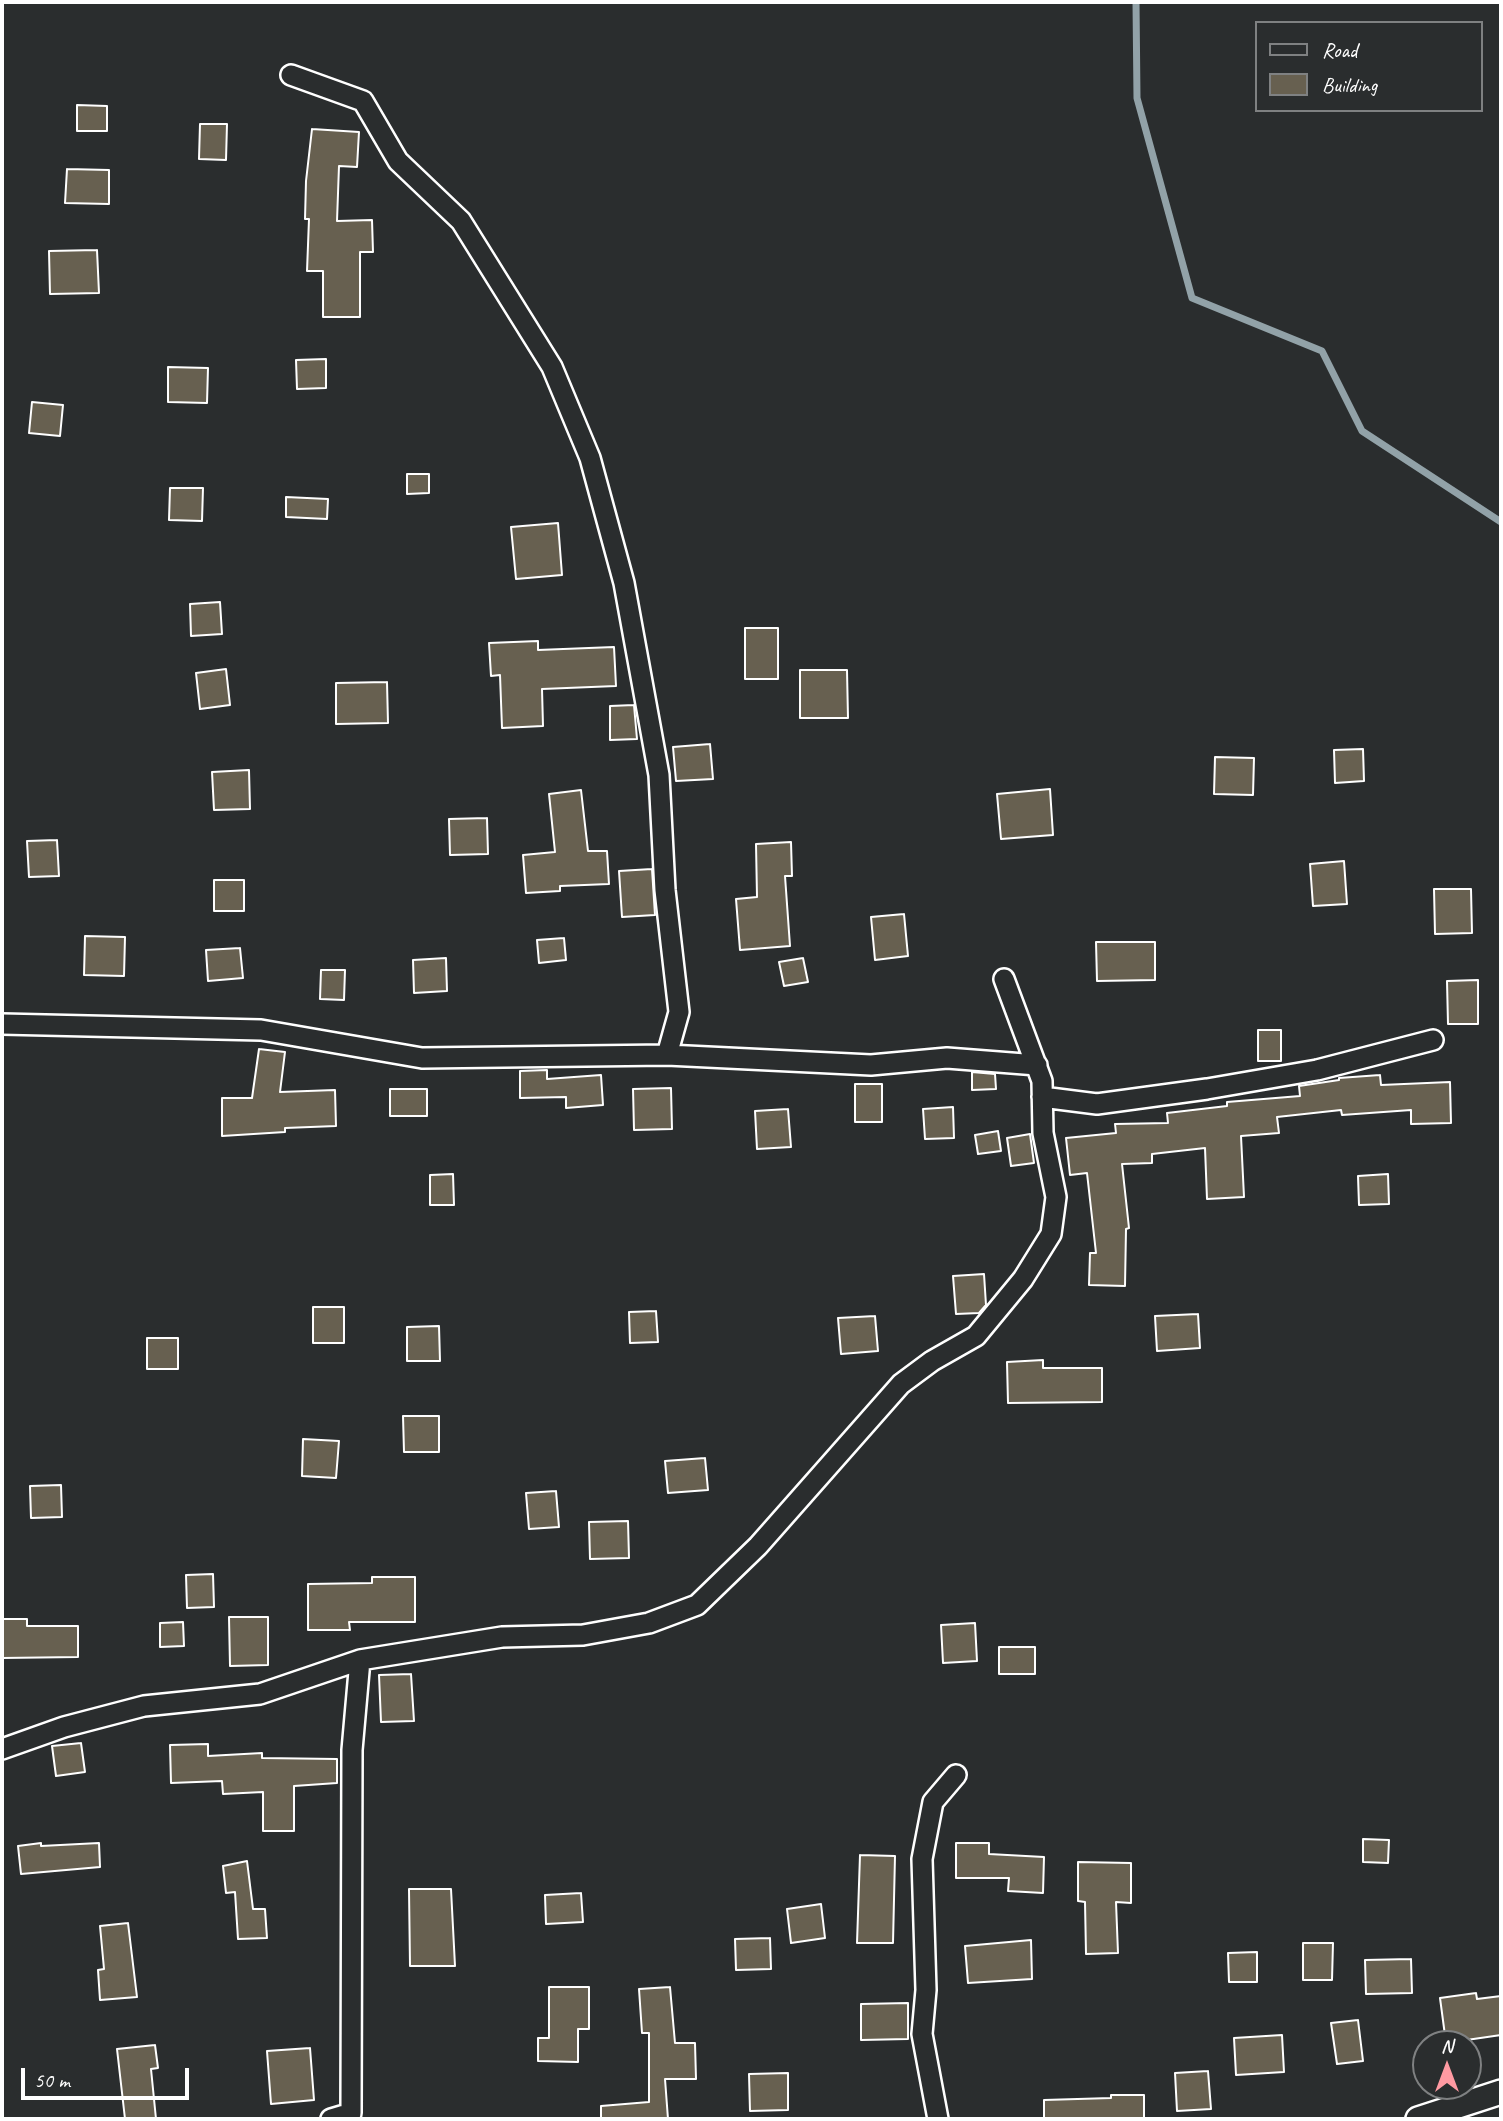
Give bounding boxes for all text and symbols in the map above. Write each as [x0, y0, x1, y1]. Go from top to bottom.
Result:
legend [1254, 21, 1482, 112]
text: Road [1322, 37, 1357, 63]
text: Building [1322, 72, 1377, 98]
north arrow [1412, 2030, 1482, 2100]
text: N [1441, 2034, 1453, 2058]
scale bar [24, 2054, 192, 2098]
text: 50 m [34, 2067, 70, 2093]

